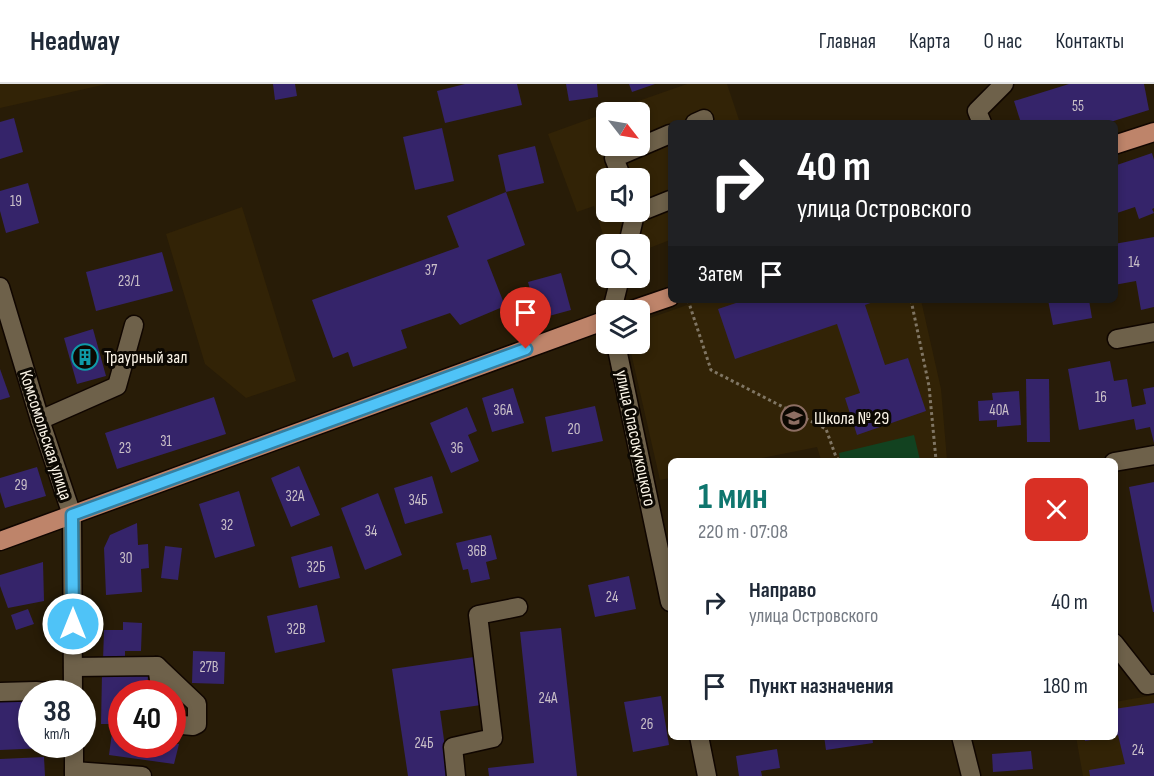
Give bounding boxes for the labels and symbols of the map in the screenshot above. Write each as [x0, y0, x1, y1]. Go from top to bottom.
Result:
house number: 55 [1072, 97, 1084, 116]
north arrow [596, 102, 650, 156]
house number: 19 [10, 192, 22, 211]
house number: 14 [1128, 253, 1140, 272]
house number: 37 [425, 261, 437, 280]
house number: 23/1 [118, 272, 141, 291]
pin [500, 287, 551, 349]
building icon: Траурный зал [70, 342, 100, 372]
place label: Траурный зал [104, 347, 188, 368]
street label: Комсомольская улица [15, 368, 76, 503]
street label: улица Спасокукоцкого [611, 368, 660, 508]
house number: 16 [1095, 388, 1107, 407]
house number: 36А [493, 401, 513, 420]
house number: 40А [989, 401, 1009, 420]
school or university icon: Школа № 29 [779, 403, 809, 433]
place label: Школа № 29 [814, 408, 889, 429]
house number: 20 [568, 420, 580, 439]
house number: 31 [160, 432, 173, 451]
house number: 23 [119, 439, 131, 458]
house number: 36 [451, 439, 463, 458]
house number: 29 [15, 476, 27, 495]
house number: 32А [286, 487, 305, 506]
house number: 34Б [408, 491, 428, 510]
house number: 32 [221, 516, 233, 535]
house number: 34 [365, 522, 377, 541]
house number: 36В [467, 542, 487, 561]
house number: 30 [120, 549, 132, 568]
house number: 32Б [306, 558, 326, 577]
house number: 24 [606, 588, 618, 607]
position arrow [41, 592, 105, 656]
house number: 32В [286, 620, 306, 639]
house number: 27В [200, 658, 219, 677]
speed limit sign: 40 [108, 680, 186, 758]
house number: 24А [539, 689, 558, 708]
house number: 26 [641, 715, 653, 734]
house number: 24Б [415, 734, 434, 753]
house number: 24 [1132, 741, 1144, 760]

